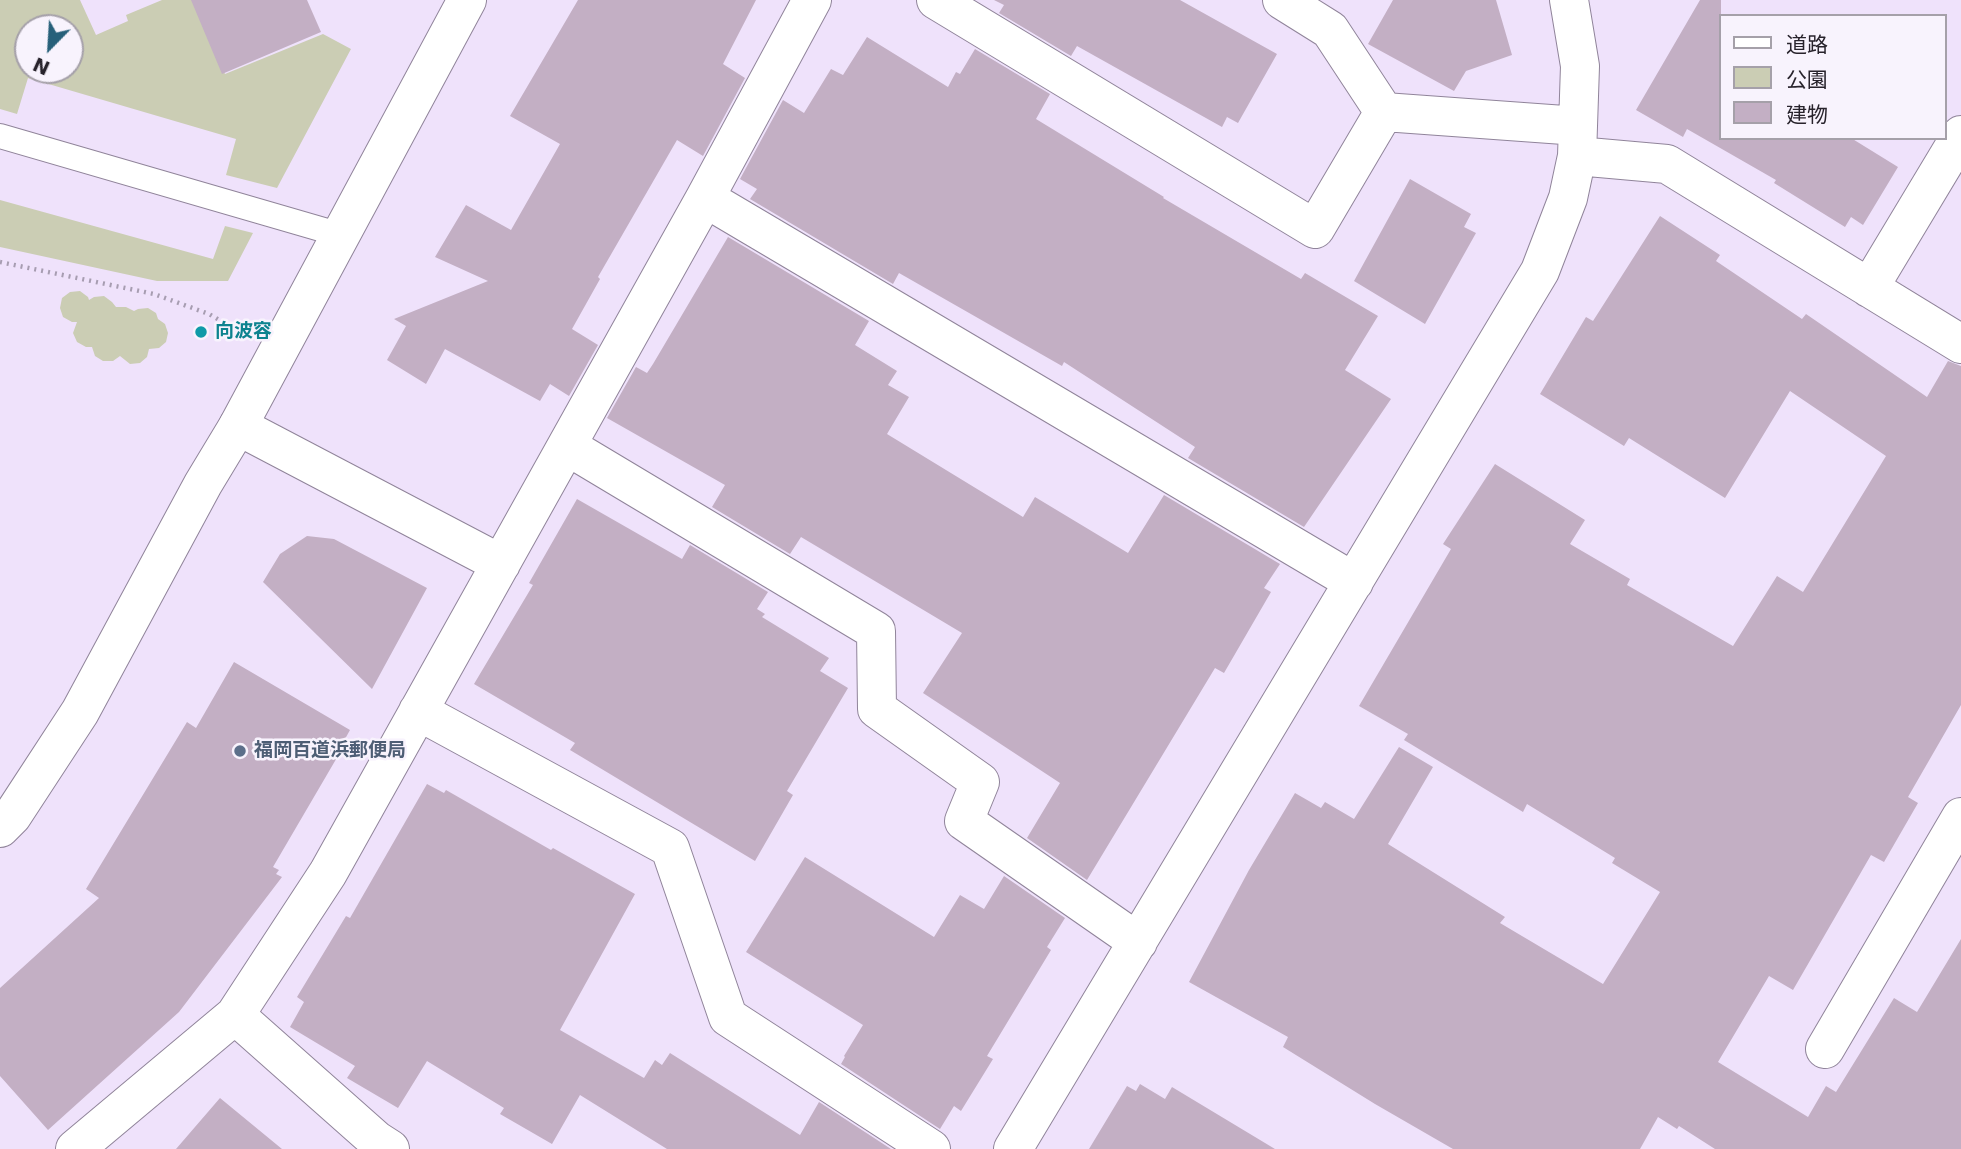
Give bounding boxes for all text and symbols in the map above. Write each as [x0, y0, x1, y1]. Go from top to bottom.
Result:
north arrow [14, 14, 84, 84]
legend [1720, 14, 1947, 140]
text: 道路 [1786, 33, 1828, 57]
text: N [30, 53, 53, 80]
text: 公園 [1786, 68, 1828, 92]
text: 建物 [1786, 103, 1828, 127]
place label: 向波容 [215, 321, 272, 343]
marker: 向波容 [193, 324, 209, 340]
place label: 福岡百道浜郵便局 [254, 740, 406, 762]
marker: 福岡百道浜郵便局 [232, 743, 248, 759]

